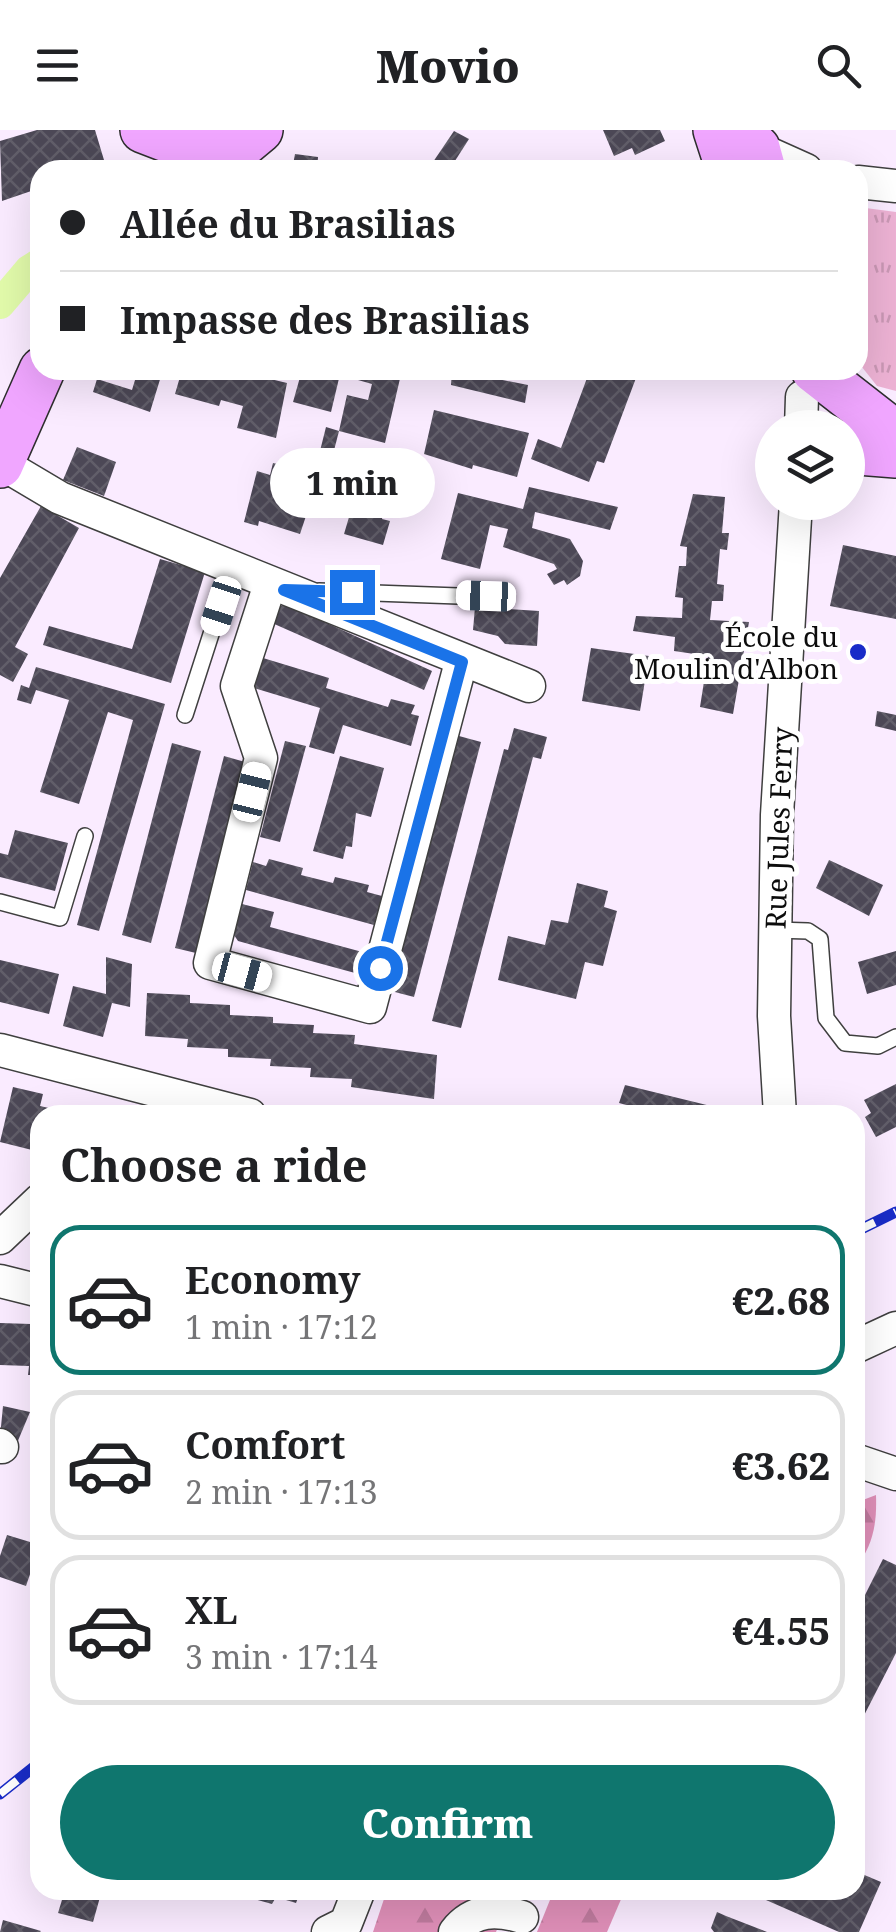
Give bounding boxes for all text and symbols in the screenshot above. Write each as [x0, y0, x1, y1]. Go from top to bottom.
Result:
text: Movio [376, 35, 520, 96]
icon: menu [30, 38, 85, 93]
icon: search [811, 38, 866, 93]
text: Allée du Brasilias [120, 197, 456, 249]
text: Impasse des Brasilias [120, 293, 530, 345]
map controls [755, 410, 865, 520]
button: layers [755, 410, 865, 520]
callout: 1 min [270, 447, 434, 517]
text: 1 min [307, 461, 398, 504]
route end [330, 570, 375, 615]
car [197, 573, 245, 639]
car [455, 580, 517, 612]
place label: École du Moulin d'Albon [634, 617, 838, 687]
marker: École du Moulin d'Albon [847, 641, 869, 663]
street label: Rue Jules Ferry [755, 726, 801, 930]
car [230, 759, 274, 825]
route start [358, 946, 403, 991]
car [209, 950, 275, 994]
text: Choose a ride [60, 1134, 368, 1195]
text: Economy [185, 1253, 361, 1305]
icon: car [65, 1255, 155, 1345]
text: €2.68 [732, 1274, 830, 1326]
text: 1 min · 17:12 [185, 1305, 378, 1348]
text: Comfort [185, 1418, 345, 1470]
icon: car [65, 1420, 155, 1510]
text: €3.62 [732, 1439, 830, 1491]
text: 2 min · 17:13 [185, 1470, 378, 1513]
text: XL [185, 1583, 238, 1635]
icon: car [65, 1585, 155, 1675]
text: €4.55 [732, 1604, 830, 1656]
text: 3 min · 17:14 [185, 1635, 378, 1678]
button: Confirm [60, 1765, 835, 1880]

